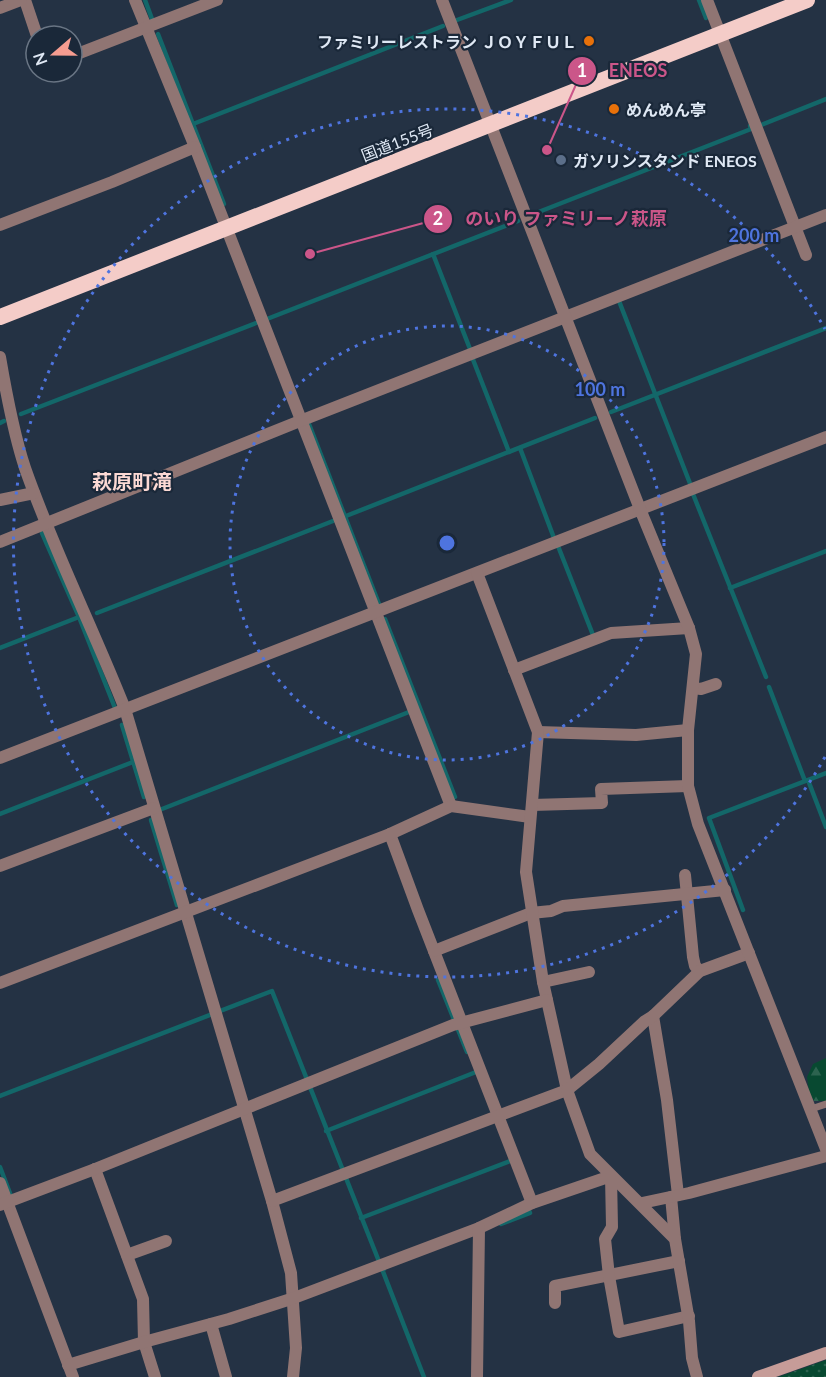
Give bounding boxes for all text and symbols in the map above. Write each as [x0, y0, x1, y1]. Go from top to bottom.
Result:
north arrow [24, 24, 84, 84]
place label: ファミリーレストラン ＪＯＹＦＵＬ [317, 32, 577, 51]
marker: ファミリーレストラン ＪＯＹＦＵＬ [582, 34, 596, 48]
text: N [28, 50, 50, 68]
callout: ENEOS [567, 53, 679, 89]
text: 1 [577, 59, 587, 81]
text: ENEOS [609, 59, 667, 81]
place label: めんめん亭 [626, 100, 706, 119]
marker: めんめん亭 [607, 102, 621, 116]
street label: 国道155号 [358, 120, 436, 164]
place label: ガソリンスタンド ENEOS [573, 151, 757, 170]
marker: ガソリンスタンド ENEOS [554, 153, 568, 167]
callout: のいり ファミリーノ萩原 [423, 201, 679, 237]
text: 2 [433, 207, 443, 229]
text: のいり ファミリーノ萩原 [465, 207, 667, 229]
text: 200 m [729, 224, 779, 246]
text: 100 m [575, 378, 625, 400]
district label: 萩原町滝 [92, 469, 172, 493]
centre of rings [437, 533, 457, 553]

